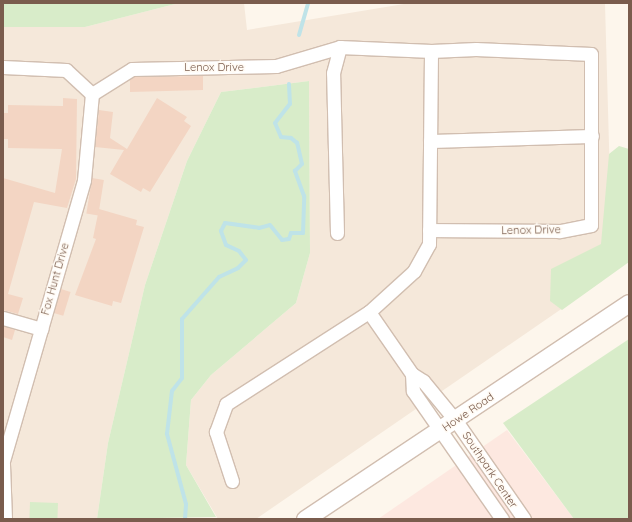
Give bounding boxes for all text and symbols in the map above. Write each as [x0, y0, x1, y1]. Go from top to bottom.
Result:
street label: Lenox Drive [184, 60, 244, 74]
street label: Lenox Drive [501, 223, 561, 237]
street label: Fox Hunt Drive [38, 241, 72, 317]
street label: Howe Road [440, 390, 496, 434]
street label: Southpark Center [460, 429, 520, 511]

